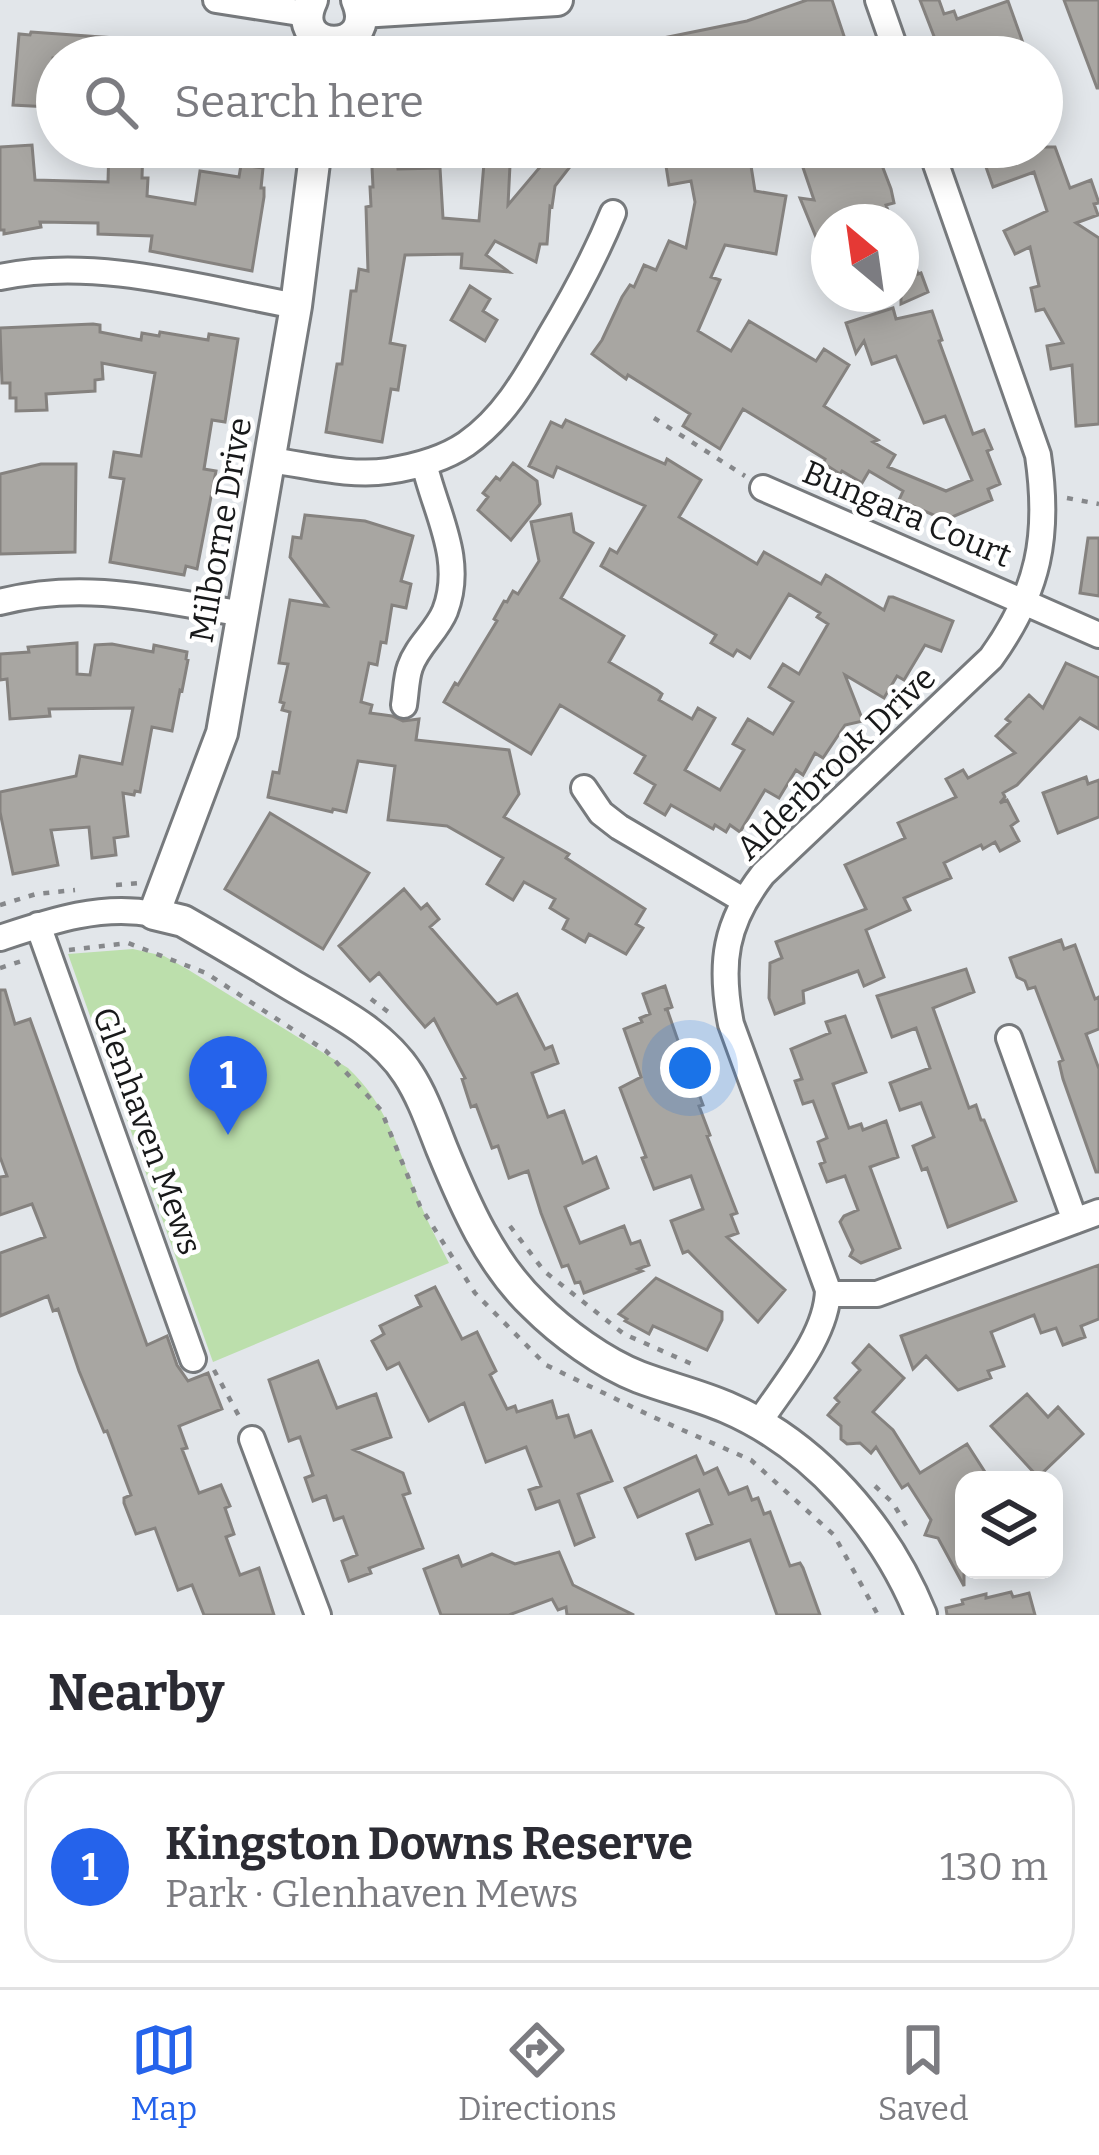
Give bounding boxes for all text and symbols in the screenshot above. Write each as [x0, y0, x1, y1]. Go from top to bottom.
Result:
search box [36, 36, 1063, 168]
icon: search [78, 69, 144, 135]
text: Search here [174, 75, 424, 129]
north arrow [811, 204, 919, 312]
street label: Milborne Drive [182, 414, 260, 646]
street label: Bungara Court [797, 452, 1017, 576]
street label: Alderbrook Drive [728, 658, 944, 868]
street label: Glenhaven Mews [84, 1002, 210, 1260]
pin: 1 [189, 1036, 267, 1135]
your location [660, 1038, 720, 1098]
map controls [955, 1471, 1063, 1579]
button: layers [955, 1471, 1063, 1579]
text: Nearby [48, 1662, 224, 1724]
text: Kingston Downs Reserve [165, 1817, 693, 1871]
text: 1 [82, 1844, 98, 1890]
text: 130 m [940, 1844, 1048, 1890]
text: Park · Glenhaven Mews [165, 1871, 578, 1917]
tab: Map [131, 2017, 197, 2129]
tab: Directions [458, 2017, 617, 2129]
tab: Saved [878, 2017, 968, 2129]

